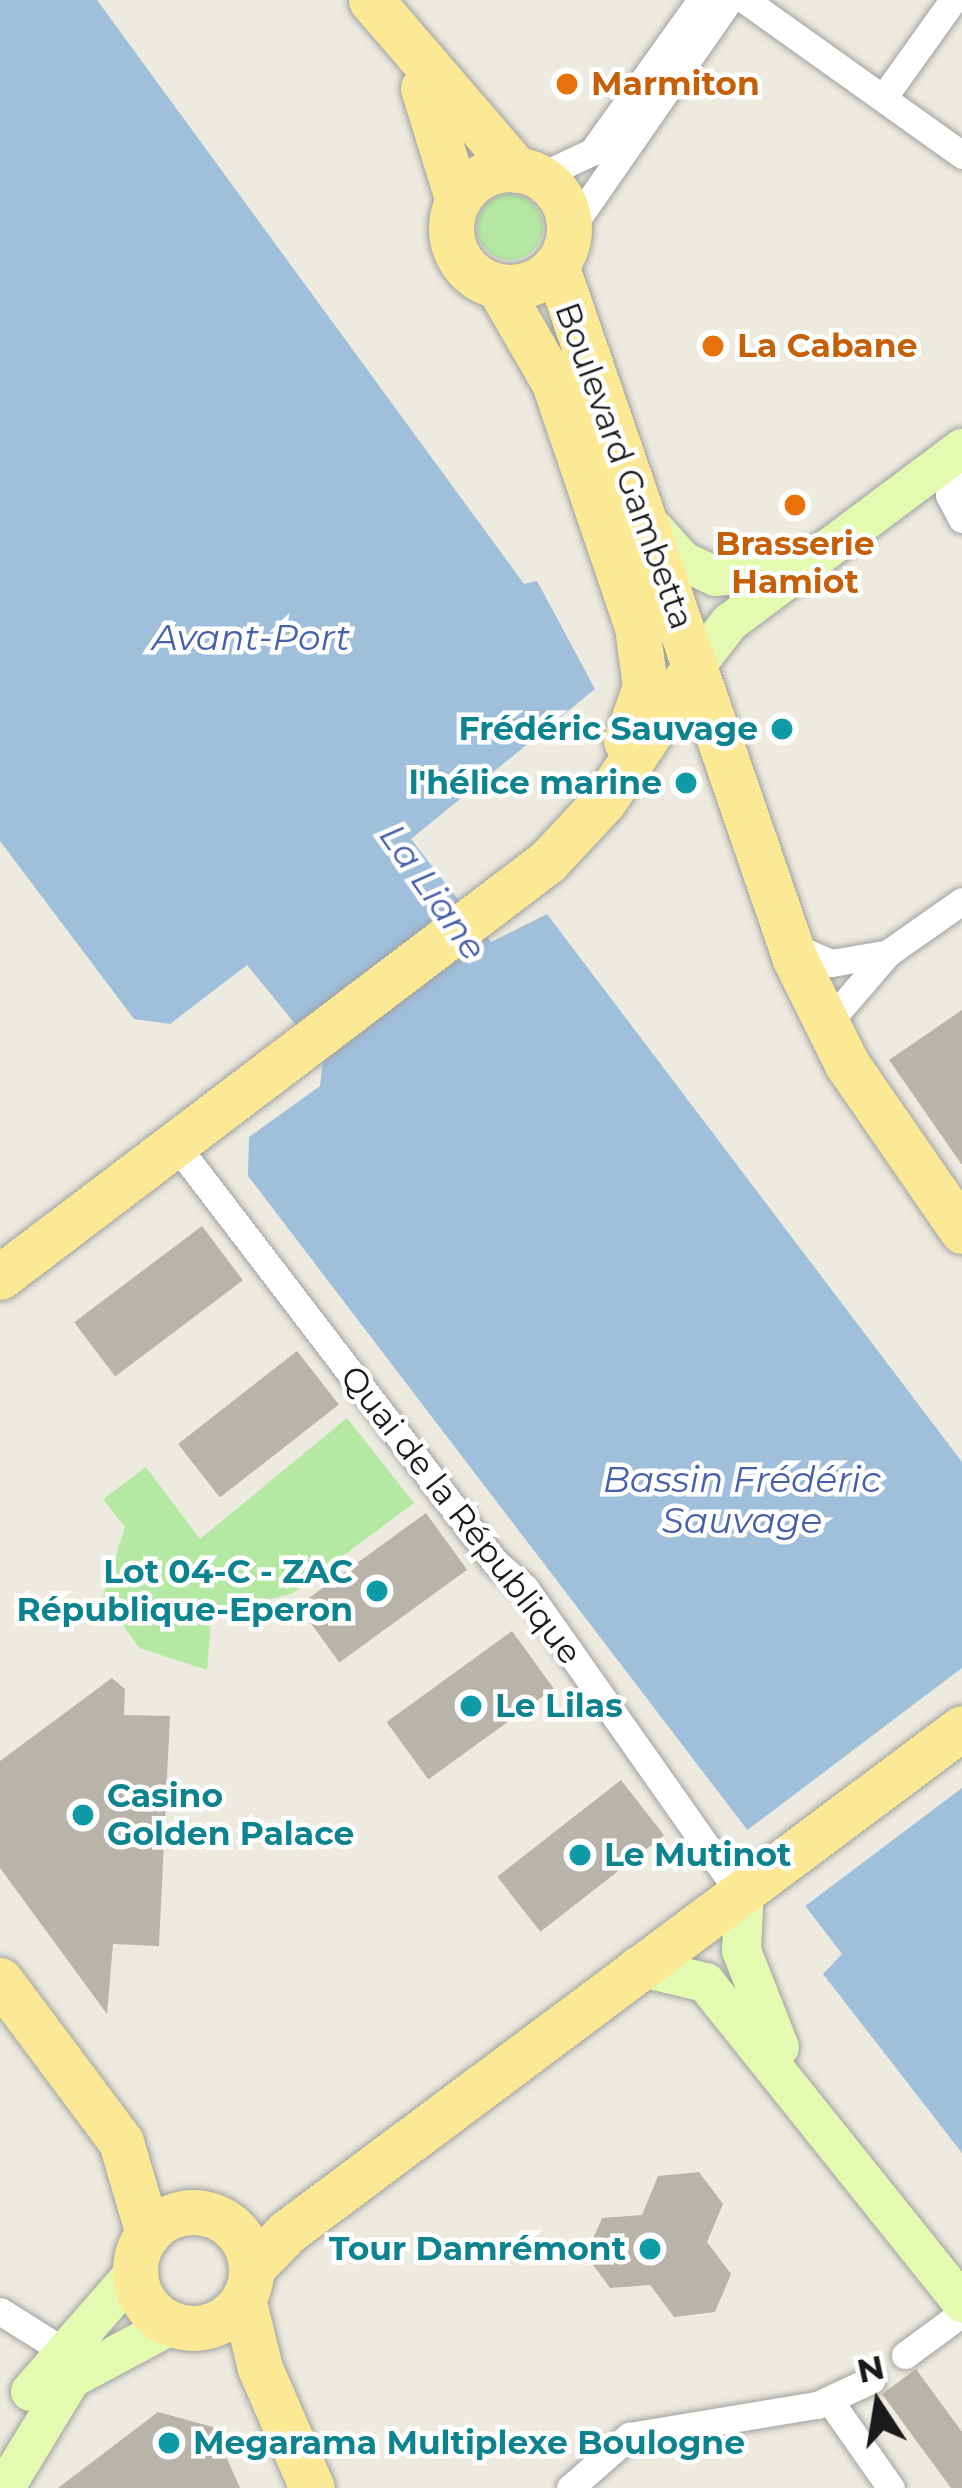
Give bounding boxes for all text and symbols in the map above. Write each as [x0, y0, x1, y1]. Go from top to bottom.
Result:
place label: Marmiton [591, 64, 760, 104]
marker: Marmiton [554, 71, 580, 97]
street label: Boulevard Gambetta [547, 297, 701, 635]
place label: La Cabane [737, 326, 917, 366]
marker: La Cabane [700, 333, 726, 359]
marker: Brasserie Hamiot [782, 492, 808, 518]
place label: Brasserie Hamiot [715, 524, 875, 602]
water label: Avant-Port [152, 616, 350, 660]
place label: Frédéric Sauvage [458, 709, 758, 749]
marker: Frédéric Sauvage [769, 716, 795, 742]
place label: l'hélice marine [409, 763, 662, 803]
marker: l'hélice marine [673, 770, 699, 796]
water label: La Liane [371, 816, 495, 968]
street label: Quai de la République [332, 1358, 590, 1672]
water label: Bassin Frédéric Sauvage [603, 1457, 881, 1542]
place label: Lot 04-C - ZAC République-Eperon [16, 1552, 353, 1630]
marker: Lot 04-C - ZAC République-Eperon [364, 1578, 390, 1604]
place label: Le Lilas [495, 1686, 623, 1726]
marker: Le Lilas [458, 1693, 484, 1719]
place label: Casino Golden Palace [107, 1776, 354, 1854]
marker: Casino Golden Palace [70, 1802, 96, 1828]
place label: Le Mutinot [604, 1835, 791, 1875]
marker: Le Mutinot [567, 1842, 593, 1868]
place label: Tour Damrémont [329, 2229, 626, 2269]
marker: Tour Damrémont [637, 2236, 663, 2262]
north arrow [818, 2344, 938, 2464]
text: N [853, 2346, 888, 2391]
place label: Megarama Multiplexe Boulogne [193, 2423, 745, 2463]
marker: Megarama Multiplexe Boulogne [156, 2430, 182, 2456]

